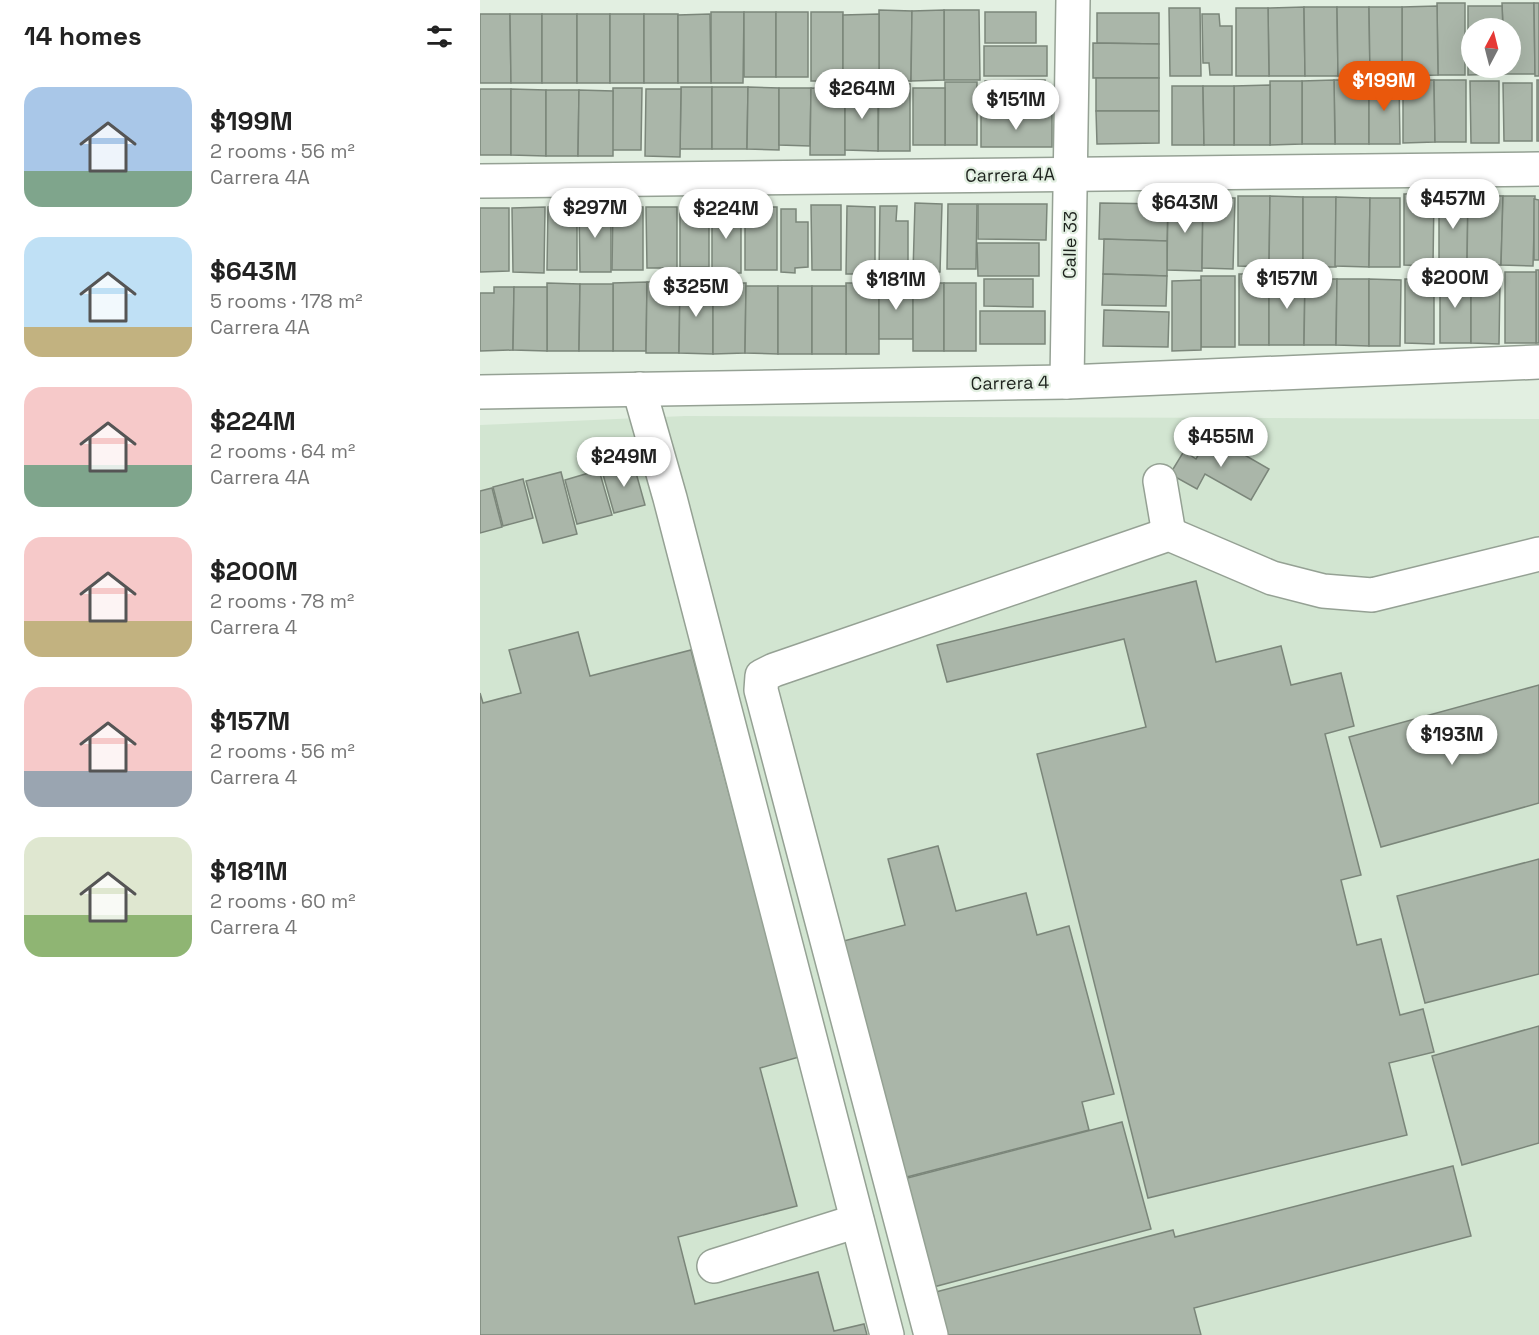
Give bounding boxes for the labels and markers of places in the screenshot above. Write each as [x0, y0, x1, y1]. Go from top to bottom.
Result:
pin: $199M [1342, 61, 1426, 112]
pin: $264M [820, 69, 904, 120]
pin: $151M [974, 80, 1058, 131]
pin: $457M [1411, 179, 1495, 230]
pin: $643M [1143, 183, 1227, 234]
pin: $297M [553, 188, 637, 239]
pin: $224M [684, 189, 768, 240]
pin: $200M [1413, 258, 1497, 309]
pin: $157M [1245, 259, 1329, 310]
pin: $181M [854, 260, 938, 311]
pin: $325M [654, 267, 738, 318]
pin: $455M [1179, 417, 1263, 468]
pin: $249M [582, 437, 666, 488]
pin: $193M [1410, 715, 1494, 766]

